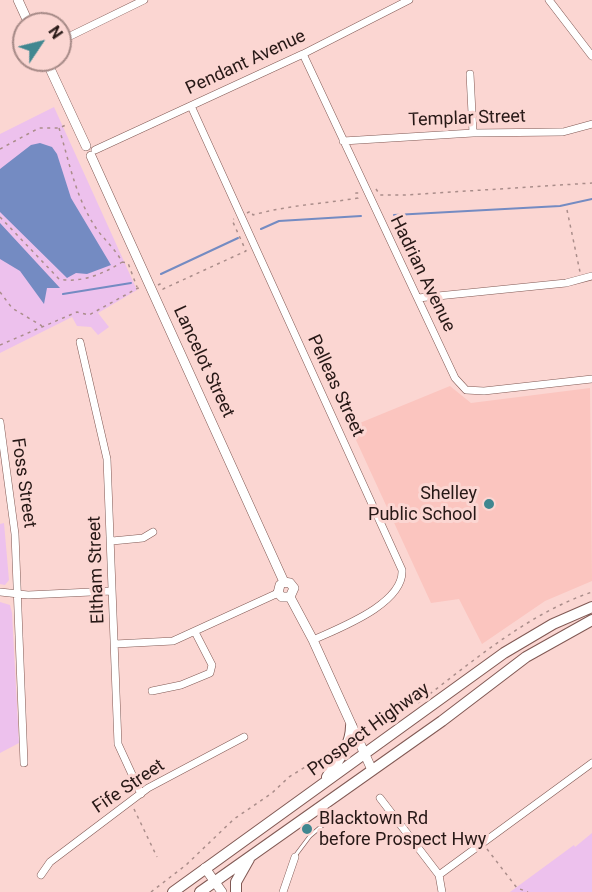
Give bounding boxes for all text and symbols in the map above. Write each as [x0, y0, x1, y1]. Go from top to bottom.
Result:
north arrow [12, 12, 72, 72]
text: N [44, 22, 67, 43]
street label: Pendant Avenue [183, 26, 309, 100]
street label: Templar Street [408, 106, 526, 132]
street label: Hadrian Avenue [385, 212, 459, 336]
street label: Lancelot Street [168, 303, 238, 421]
street label: Pelleas Street [302, 332, 368, 440]
street label: Foss Street [6, 437, 40, 529]
place label: Shelley Public School [368, 483, 477, 526]
marker: Shelley Public School [482, 497, 496, 511]
street label: Eltham Street [84, 516, 110, 624]
street label: Prospect Highway [304, 679, 434, 781]
street label: Fife Street [89, 755, 169, 819]
place label: Blacktown Rd before Prospect Hwy [319, 808, 486, 850]
marker: Blacktown Rd before Prospect Hwy [300, 822, 314, 836]

